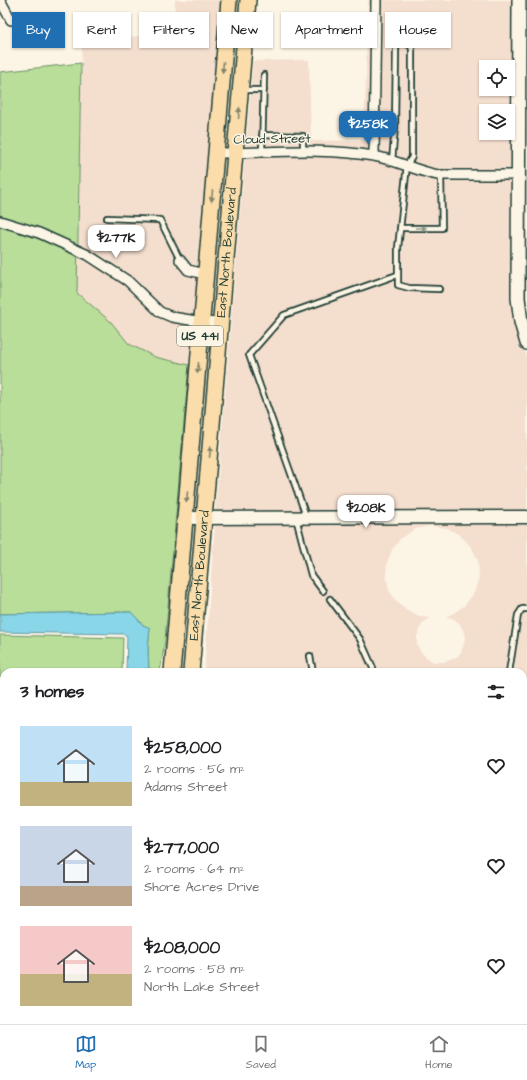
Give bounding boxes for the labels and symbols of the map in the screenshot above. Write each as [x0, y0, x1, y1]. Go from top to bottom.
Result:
one-way arrow [220, 61, 226, 73]
one-way arrow [236, 107, 242, 119]
pin: $258K [340, 111, 396, 145]
street label: Cloud Street [233, 129, 311, 149]
street label: East North Boulevard [212, 186, 241, 318]
one-way arrow [209, 190, 215, 202]
pin: $277K [88, 225, 144, 259]
one-way arrow [415, 225, 428, 231]
road number: US 441 [177, 326, 223, 346]
one-way arrow [194, 362, 201, 374]
one-way arrow [206, 446, 213, 458]
one-way arrow [183, 491, 190, 503]
pin: $208K [338, 495, 394, 529]
street label: East North Boulevard [185, 509, 214, 641]

